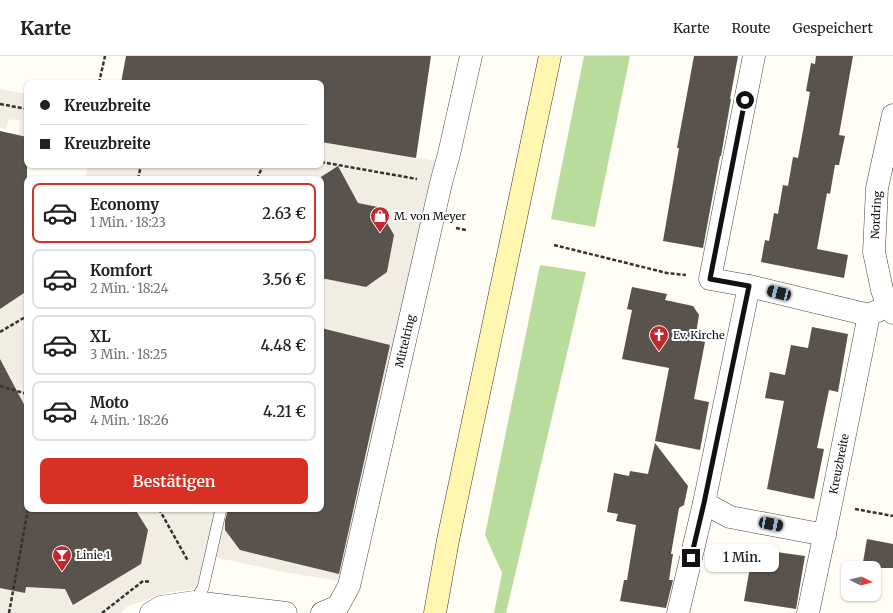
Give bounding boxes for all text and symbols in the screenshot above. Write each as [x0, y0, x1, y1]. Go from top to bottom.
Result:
text: Karte [20, 16, 71, 40]
text: Karte [673, 19, 709, 37]
text: Route [731, 19, 770, 37]
text: Gespeichert [792, 19, 873, 37]
route start [736, 91, 754, 109]
text: Kreuzbreite [64, 96, 151, 115]
text: Kreuzbreite [64, 134, 151, 153]
street label: Nordring [868, 190, 884, 240]
icon: car [42, 195, 78, 231]
text: Economy [90, 195, 159, 214]
text: 2.63 € [262, 204, 306, 223]
shop icon: M. von Meyer [369, 205, 391, 233]
place label: M. von Meyer [394, 209, 466, 223]
text: 1 Min. · 18:23 [90, 214, 166, 231]
icon: car [42, 261, 78, 297]
text: Komfort [90, 261, 153, 280]
text: 3.56 € [262, 270, 306, 289]
text: 2 Min. · 18:24 [90, 280, 168, 297]
car [766, 284, 792, 302]
street label: Mittelring [392, 313, 418, 369]
church icon: Ev. Kirche [648, 324, 670, 352]
icon: car [42, 327, 78, 363]
text: XL [90, 327, 111, 346]
place label: Ev. Kirche [673, 328, 725, 342]
text: 4.48 € [260, 336, 306, 355]
text: 3 Min. · 18:25 [90, 346, 168, 363]
icon: car [42, 393, 78, 429]
text: Moto [90, 393, 129, 412]
text: 4.21 € [263, 402, 306, 421]
text: 4 Min. · 18:26 [90, 412, 169, 429]
street label: Kreuzbreite [826, 432, 852, 495]
button: Bestätigen [40, 458, 308, 504]
car [758, 516, 784, 532]
bar icon: Linie 1 [51, 544, 73, 572]
callout: 1 Min. [705, 544, 779, 572]
place label: Linie 1 [76, 548, 110, 562]
route end [682, 549, 700, 567]
text: 1 Min. [723, 549, 761, 566]
north arrow [841, 561, 881, 601]
map controls [841, 561, 881, 601]

